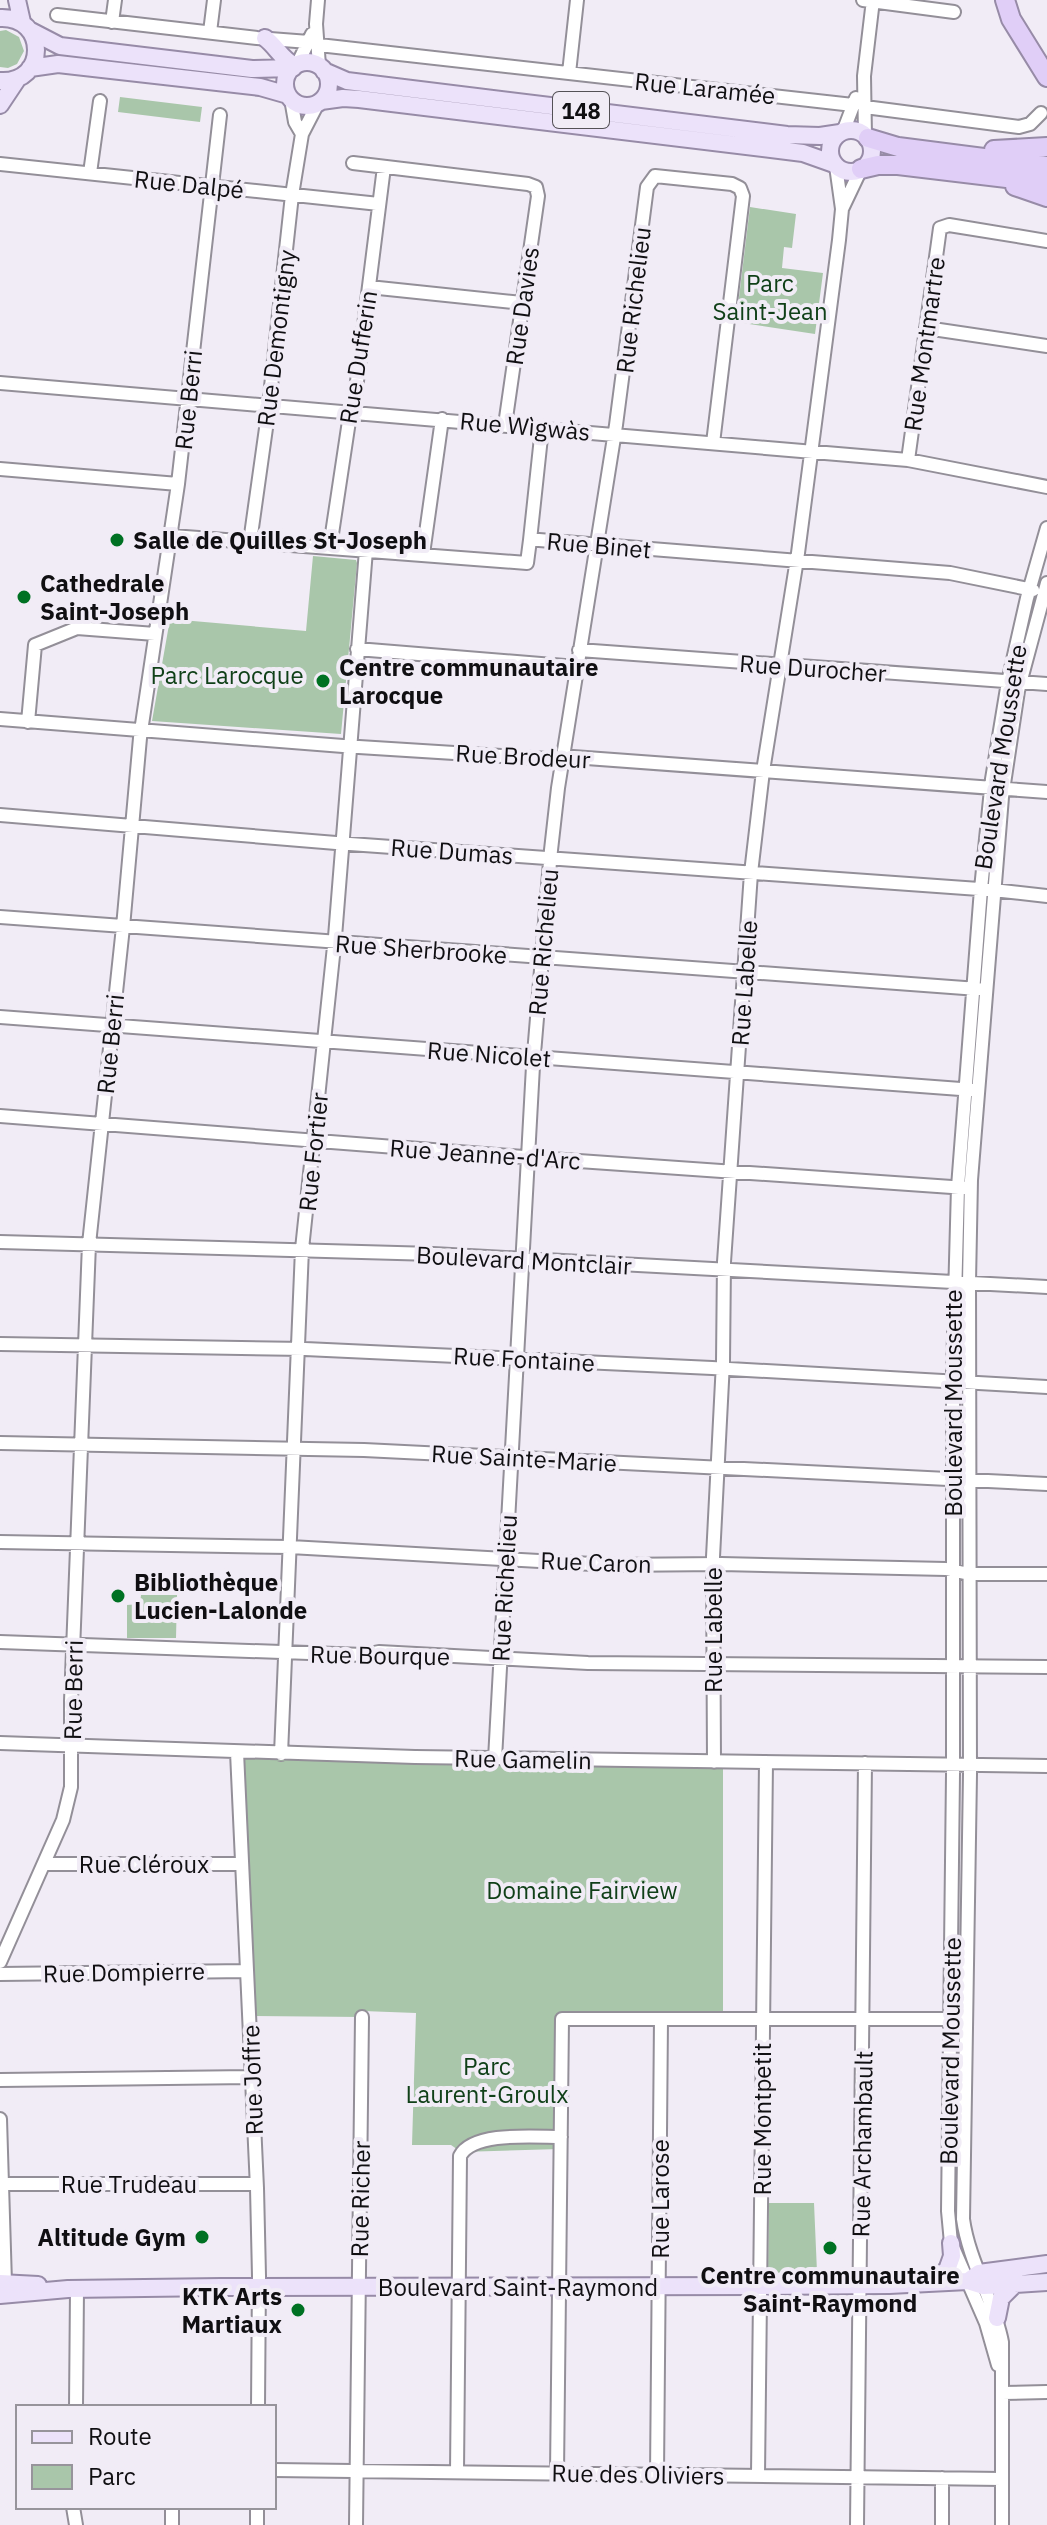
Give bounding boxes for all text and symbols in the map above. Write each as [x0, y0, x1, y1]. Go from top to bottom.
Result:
street label: Rue Laramée [633, 65, 777, 111]
road number: 148 [553, 92, 609, 128]
street label: Rue Dalpé [132, 162, 246, 206]
street label: Rue Richelieu [608, 225, 658, 375]
street label: Rue Davies [498, 245, 546, 367]
street label: Rue Demontigny [249, 248, 303, 428]
street label: Rue Montmartre [896, 255, 952, 433]
park label: Parc Saint-Jean [712, 267, 828, 327]
street label: Rue Dufferin [332, 288, 384, 426]
street label: Rue Berri [167, 348, 209, 452]
street label: Rue Wìgwàs [458, 404, 592, 448]
place label: Salle de Quilles St-Joseph [133, 524, 427, 556]
street label: Rue Binet [545, 524, 653, 566]
marker: Salle de Quilles St-Joseph [108, 531, 126, 549]
place label: Cathedrale Saint-Joseph [40, 567, 189, 627]
marker: Cathedrale Saint-Joseph [15, 588, 33, 606]
street label: Boulevard Moussette [966, 642, 1034, 872]
street label: Rue Durocher [738, 647, 888, 689]
place label: Centre communautaire Larocque [339, 651, 598, 711]
park label: Parc Larocque [150, 659, 304, 691]
marker: Centre communautaire Larocque [314, 672, 332, 690]
street label: Rue Brodeur [455, 736, 592, 776]
street label: Rue Dumas [390, 831, 514, 871]
street label: Rue Richelieu [521, 867, 565, 1017]
street label: Rue Labelle [724, 919, 764, 1047]
street label: Rue Sherbrooke [334, 927, 508, 971]
street label: Rue Berri [89, 992, 131, 1096]
street label: Rue Nicolet [426, 1034, 552, 1074]
street label: Rue Fortier [291, 1091, 335, 1213]
street label: Rue Jeanne-d'Arc [388, 1131, 582, 1177]
street label: Boulevard Montclair [415, 1238, 633, 1282]
street label: Boulevard Moussette [937, 1289, 969, 1517]
street label: Rue Fontaine [452, 1339, 596, 1379]
street label: Rue Sainte-Marie [430, 1437, 618, 1479]
street label: Rue Richelieu [484, 1514, 524, 1662]
street label: Rue Caron [540, 1544, 652, 1580]
place label: Bibliothèque Lucien-Lalonde [134, 1566, 307, 1626]
street label: Rue Labelle [697, 1567, 729, 1693]
marker: Bibliothèque Lucien-Lalonde [109, 1587, 127, 1605]
street label: Rue Bourque [310, 1638, 450, 1672]
street label: Rue Berri [56, 1640, 90, 1740]
street label: Rue Gamelin [454, 1742, 592, 1776]
street label: Rue Cléroux [79, 1848, 209, 1880]
park label: Domaine Fairview [486, 1874, 678, 1906]
street label: Boulevard Moussette [932, 1937, 968, 2165]
street label: Rue Dompierre [43, 1955, 205, 1989]
street label: Rue Joffre [234, 2024, 270, 2136]
street label: Rue Montpetit [746, 2043, 778, 2195]
park label: Parc Laurent-Groulx [406, 2050, 568, 2110]
street label: Rue Archambault [844, 2050, 880, 2238]
street label: Rue Larose [644, 2139, 676, 2259]
street label: Rue Richer [343, 2140, 377, 2258]
street label: Rue Trudeau [61, 2168, 197, 2200]
place label: Altitude Gym [38, 2221, 186, 2253]
marker: Altitude Gym [193, 2228, 211, 2246]
marker: Centre communautaire Saint-Raymond [821, 2239, 839, 2257]
place label: Centre communautaire Saint-Raymond [700, 2259, 960, 2319]
street label: Boulevard Saint-Raymond [378, 2271, 658, 2303]
place label: KTK Arts Martiaux [181, 2280, 283, 2340]
marker: KTK Arts Martiaux [289, 2301, 307, 2319]
legend [16, 2405, 276, 2509]
text: Route [88, 2420, 152, 2452]
street label: Rue des Oliviers [551, 2456, 725, 2492]
text: Parc [88, 2460, 136, 2492]

